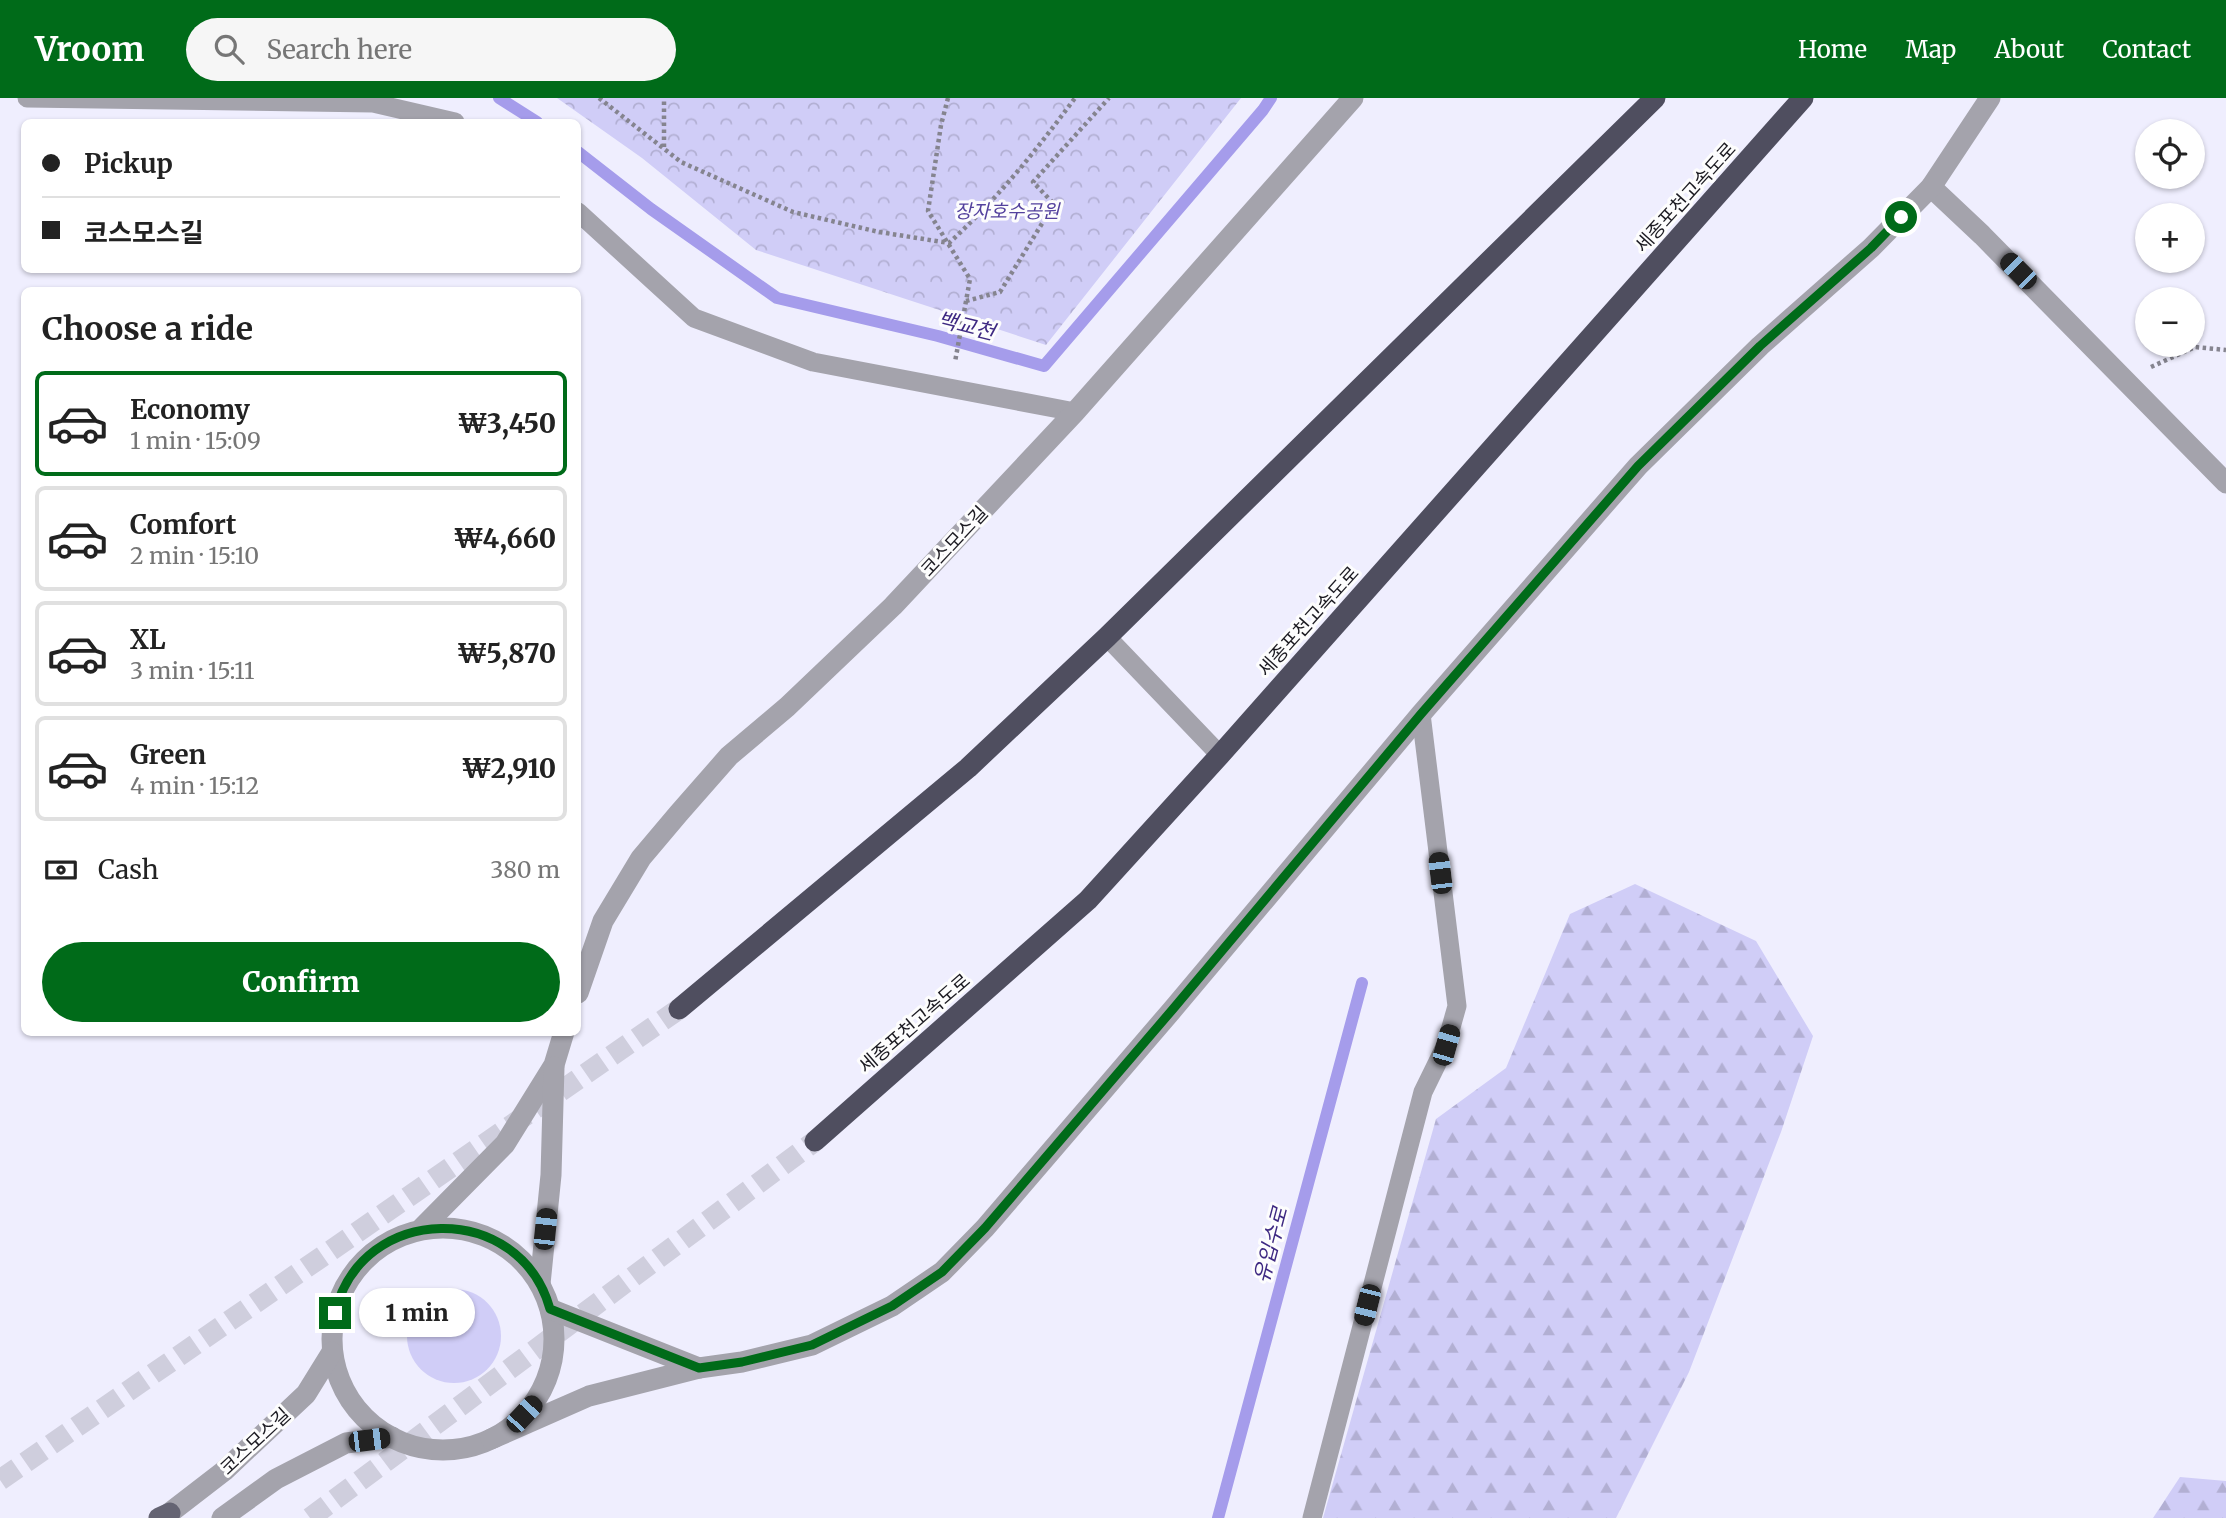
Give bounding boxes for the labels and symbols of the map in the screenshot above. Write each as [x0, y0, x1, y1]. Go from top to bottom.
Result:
street label: 세종포천고속도로 [1629, 137, 1741, 257]
park label: 장자호수공원 [955, 199, 1061, 223]
route start [1885, 201, 1917, 233]
car [1996, 249, 2041, 293]
water label: 백교천 [935, 305, 1000, 346]
street label: 코스모스길 [915, 501, 993, 581]
street label: 세종포천고속도로 [1252, 561, 1364, 681]
car [1428, 851, 1453, 895]
street label: 세종포천고속도로 [853, 968, 975, 1078]
car [1431, 1022, 1462, 1068]
water label: 유입수로 [1247, 1202, 1294, 1286]
car [533, 1207, 558, 1251]
car [1352, 1282, 1383, 1328]
callout: 1 min [360, 1288, 475, 1338]
route end [319, 1297, 351, 1329]
car [502, 1391, 547, 1437]
street label: 코스모스길 [215, 1402, 295, 1480]
car [347, 1427, 392, 1453]

